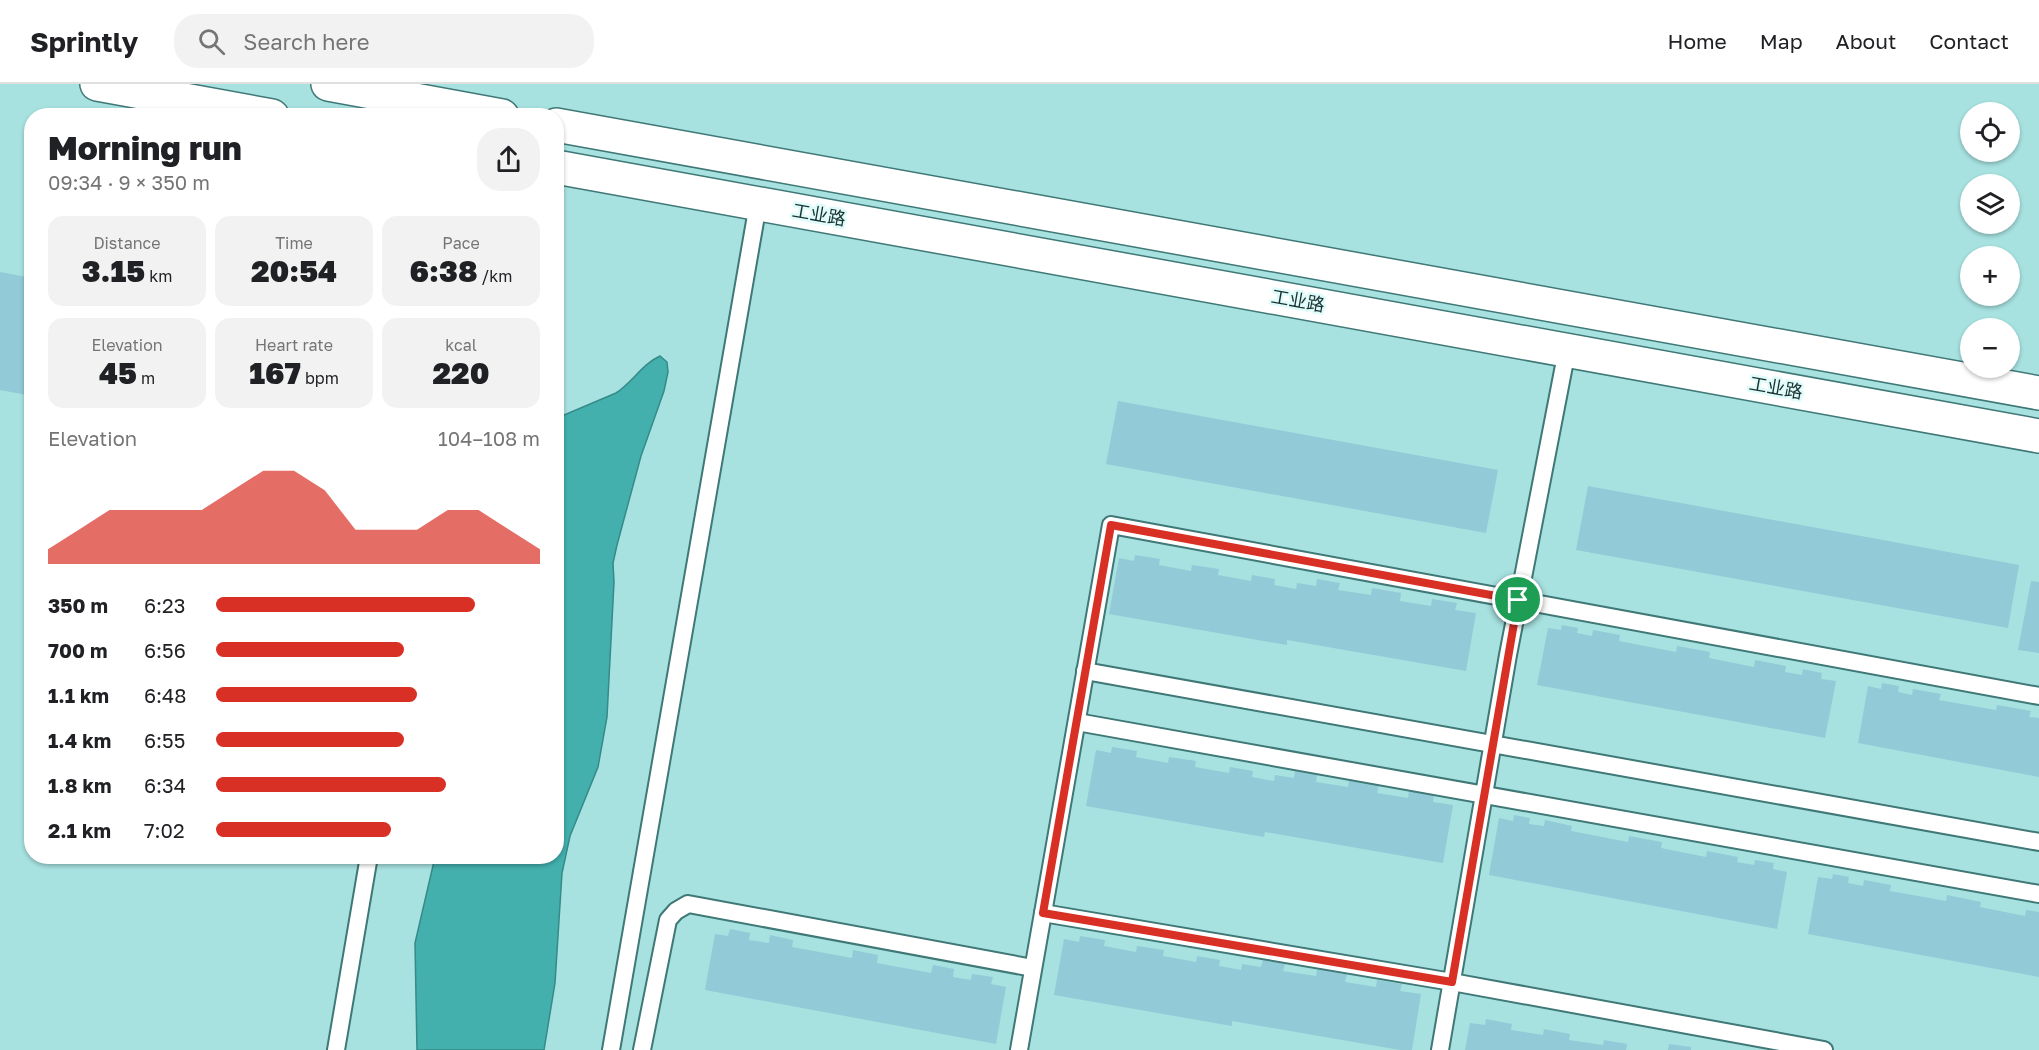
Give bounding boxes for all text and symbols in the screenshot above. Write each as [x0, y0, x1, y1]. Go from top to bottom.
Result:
search box [174, 14, 594, 68]
text: Sprintly [30, 25, 138, 58]
icon: search [195, 25, 228, 58]
text: Search here [243, 28, 369, 55]
text: Home [1667, 28, 1727, 54]
text: Map [1760, 28, 1803, 54]
text: About [1836, 28, 1896, 54]
text: Contact [1929, 28, 2009, 54]
map controls [1960, 102, 2020, 378]
button: locate [1960, 102, 2020, 162]
text: Morning run [48, 128, 242, 167]
button: share [477, 128, 540, 191]
text: 09:34 · 9 × 350 m [48, 170, 210, 194]
button: layers [1960, 174, 2020, 234]
street label: 工业路 [791, 198, 848, 230]
text: Distance [93, 233, 161, 253]
text: Time [275, 233, 313, 253]
text: Pace [442, 233, 480, 253]
button: + [1960, 246, 2020, 306]
text: 3.15 [82, 253, 145, 289]
text: 20:54 [251, 253, 337, 289]
text: 6:38 [410, 253, 478, 289]
text: km [145, 266, 172, 286]
text: /km [478, 266, 512, 286]
street label: 工业路 [1270, 284, 1327, 316]
button: − [1960, 318, 2020, 378]
text: Elevation [91, 335, 163, 355]
text: Heart rate [255, 335, 333, 355]
text: kcal [445, 335, 477, 355]
text: 45 [99, 355, 137, 391]
text: 167 [249, 355, 301, 391]
text: 220 [433, 355, 490, 391]
text: m [137, 368, 155, 388]
text: bpm [301, 368, 339, 388]
street label: 工业路 [1748, 371, 1805, 403]
text: Elevation [48, 426, 137, 450]
text: 104–108 m [438, 426, 540, 450]
pin [1492, 574, 1543, 625]
icon: arrive [1501, 583, 1534, 616]
text: 350 m [48, 593, 108, 617]
text: 6:23 [144, 593, 185, 617]
text: 700 m [48, 638, 107, 662]
text: 6:56 [144, 638, 186, 662]
text: 1.1 km [48, 683, 109, 707]
text: 6:48 [144, 683, 187, 707]
text: 1.4 km [48, 728, 111, 752]
text: 6:55 [144, 728, 185, 752]
text: 1.8 km [48, 773, 112, 797]
text: 6:34 [144, 773, 186, 797]
text: 2.1 km [48, 818, 111, 842]
text: 7:02 [144, 818, 185, 842]

